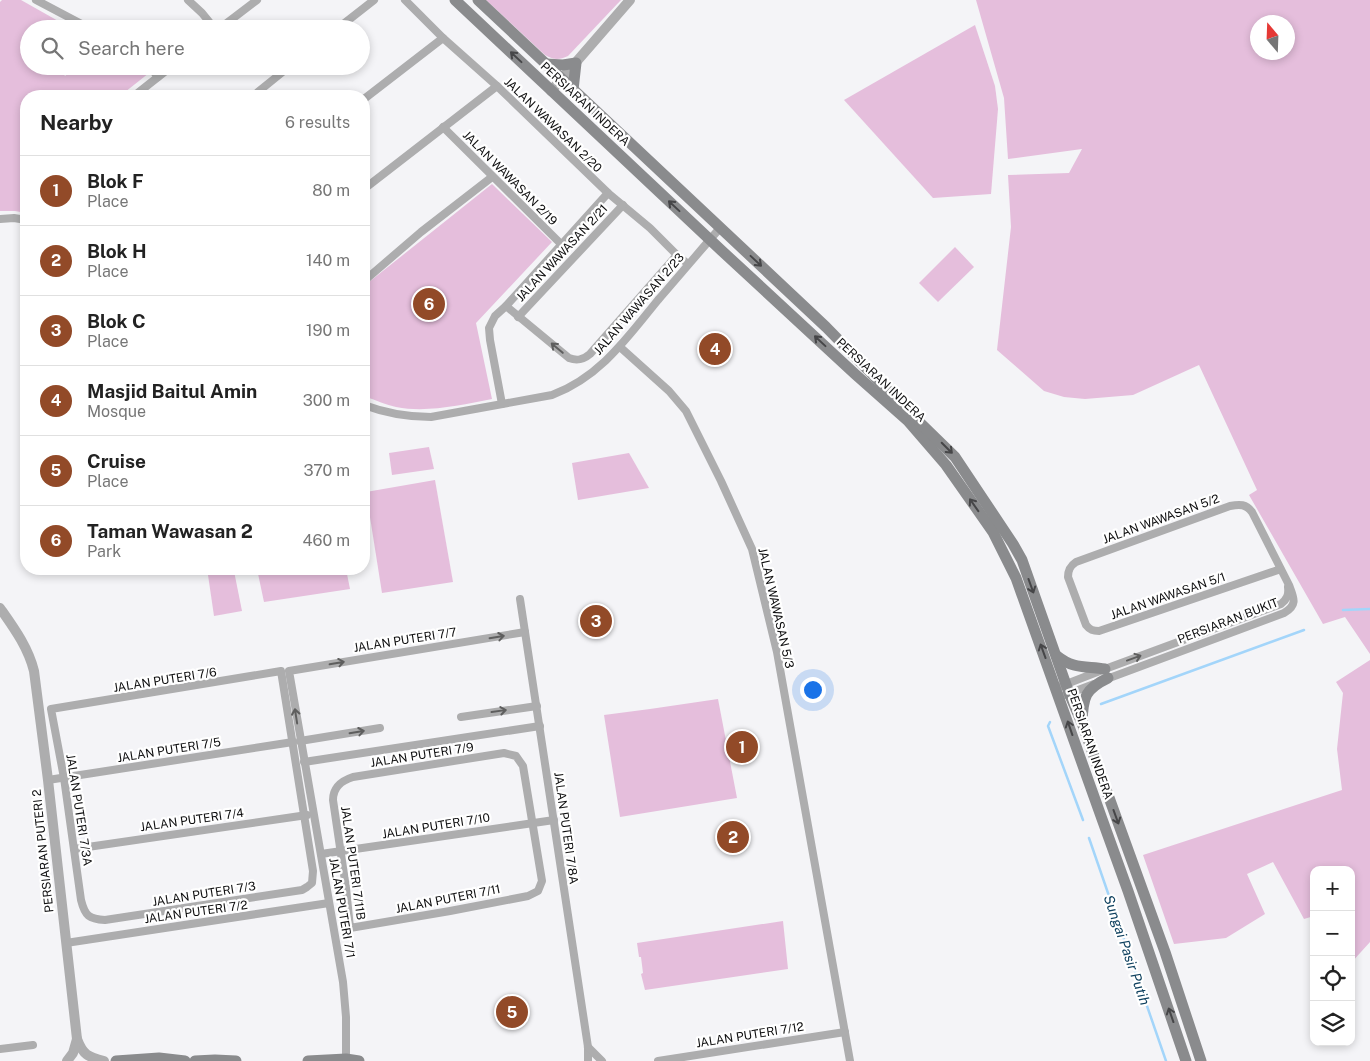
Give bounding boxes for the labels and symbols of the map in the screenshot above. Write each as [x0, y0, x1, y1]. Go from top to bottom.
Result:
north arrow [1250, 15, 1295, 60]
one-way arrow [509, 51, 522, 63]
street label: PERSIARAN INDERA [538, 59, 633, 149]
street label: JALAN WAWASAN 2/20 [501, 75, 605, 175]
street label: JALAN WAWASAN 2/19 [460, 128, 560, 228]
one-way arrow [668, 200, 681, 212]
street label: JALAN WAWASAN 2/21 [513, 202, 611, 304]
street label: JALAN WAWASAN 2/23 [591, 250, 687, 358]
one-way arrow [749, 255, 762, 267]
pin: 6 [413, 285, 445, 323]
pin: 4 [699, 330, 731, 368]
one-way arrow [813, 335, 826, 347]
street label: PERSIARAN INDERA [834, 335, 929, 425]
one-way arrow [550, 342, 563, 354]
one-way arrow [940, 442, 952, 454]
street label: JALAN WAWASAN 5/2 [1101, 491, 1221, 547]
one-way arrow [969, 498, 979, 512]
street label: JALAN WAWASAN 5/3 [755, 546, 797, 670]
street label: JALAN WAWASAN 5/1 [1109, 570, 1227, 622]
one-way arrow [1027, 578, 1036, 593]
street label: PERSIARAN BUKIT [1176, 595, 1280, 647]
pin: 3 [580, 602, 612, 640]
street label: JALAN PUTERI 7/7 [352, 625, 458, 655]
one-way arrow [489, 632, 505, 642]
one-way arrow [1038, 644, 1047, 660]
one-way arrow [1126, 653, 1141, 662]
one-way arrow [328, 657, 344, 667]
street label: JALAN PUTERI 7/6 [112, 665, 218, 695]
your location [800, 677, 826, 703]
street label: PERSIARAN INDERA [1064, 687, 1116, 802]
one-way arrow [491, 706, 507, 716]
one-way arrow [291, 709, 301, 725]
one-way arrow [1065, 721, 1074, 736]
one-way arrow [349, 726, 365, 736]
pin: 1 [726, 728, 758, 766]
street label: JALAN PUTERI 7/5 [116, 735, 222, 765]
street label: JALAN PUTERI 7/9 [369, 740, 475, 770]
street label: JALAN PUTERI 7/3A [63, 753, 95, 867]
street label: JALAN PUTERI 7/8A [551, 771, 581, 885]
street label: PERSIARAN PUTERI 2 [30, 789, 56, 913]
street label: JALAN PUTERI 7/11B [338, 805, 368, 921]
street label: JALAN PUTERI 7/4 [139, 806, 245, 834]
one-way arrow [1112, 809, 1121, 824]
street label: JALAN PUTERI 7/10 [381, 811, 491, 841]
pin: 2 [717, 818, 749, 856]
street label: JALAN PUTERI 7/1 [326, 857, 358, 959]
street label: JALAN PUTERI 7/3 [151, 879, 257, 909]
street label: JALAN PUTERI 7/11 [394, 882, 502, 916]
water label: Sungai Pasir Putih [1101, 893, 1153, 1007]
street label: JALAN PUTERI 7/2 [144, 898, 248, 926]
pin: 5 [496, 993, 528, 1031]
one-way arrow [1165, 1007, 1175, 1023]
street label: JALAN PUTERI 7/12 [695, 1020, 805, 1050]

